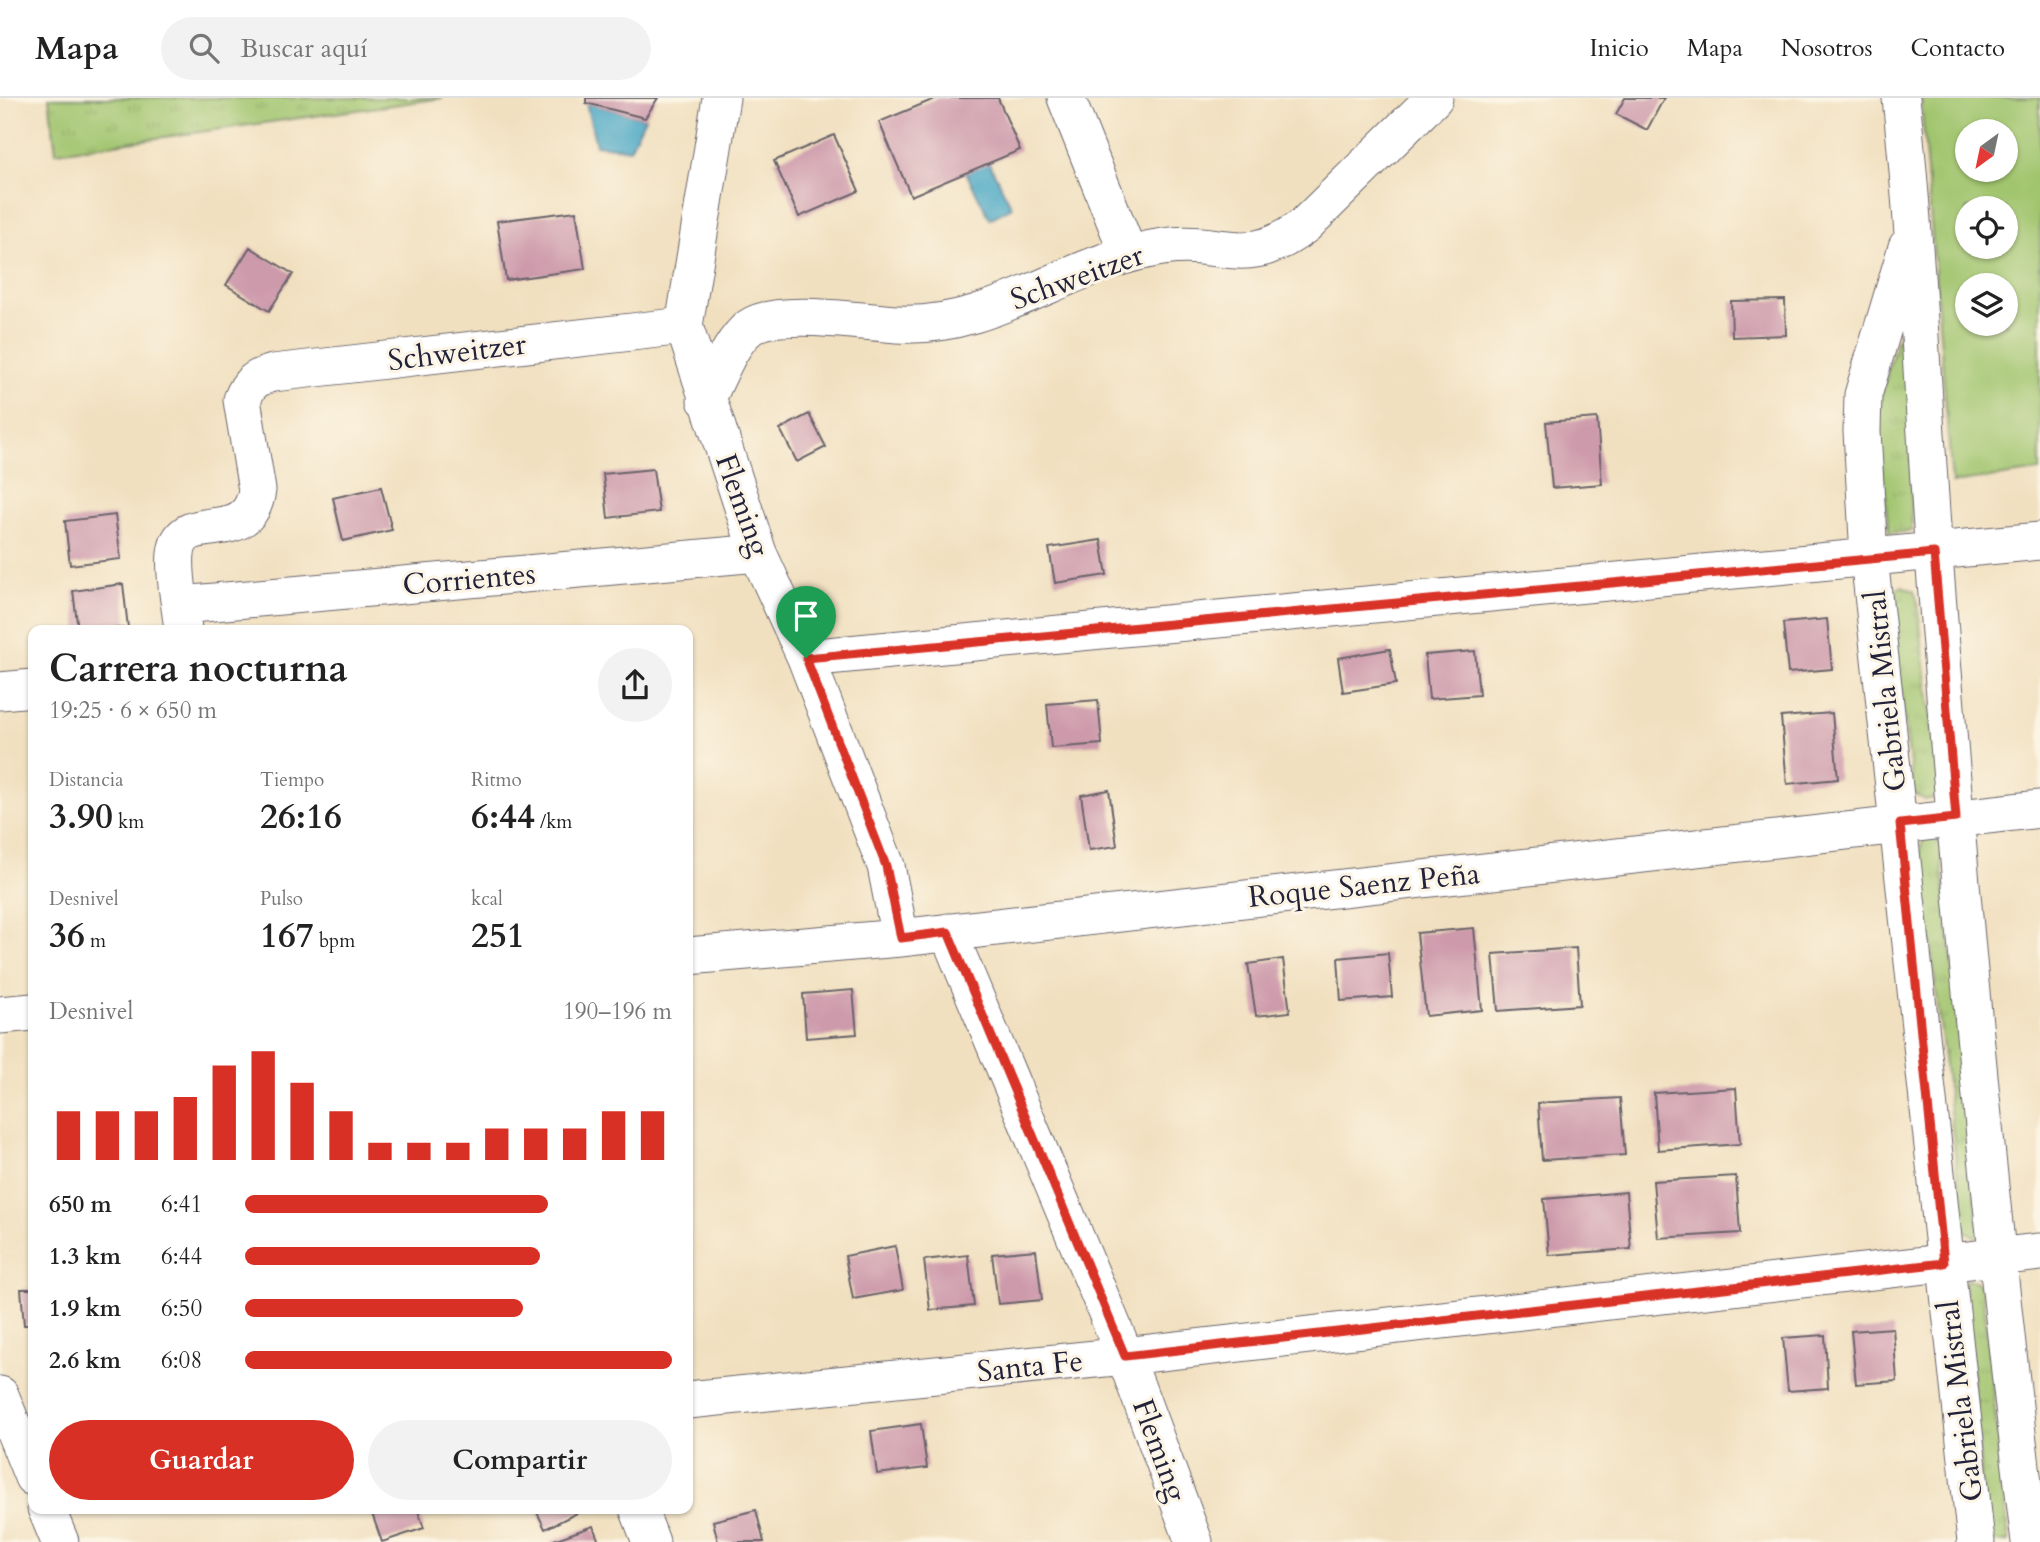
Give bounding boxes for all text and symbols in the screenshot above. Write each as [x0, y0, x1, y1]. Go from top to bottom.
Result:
search box [161, 17, 651, 80]
text: Mapa [35, 26, 119, 71]
icon: search [185, 29, 223, 67]
text: Buscar aquí [241, 31, 368, 66]
text: Inicio [1589, 32, 1649, 65]
text: Mapa [1687, 32, 1743, 65]
text: Nosotros [1781, 32, 1873, 65]
text: Contacto [1911, 32, 2005, 65]
north arrow [1955, 119, 2018, 182]
map controls [1955, 119, 2018, 336]
button: locate [1955, 196, 2018, 259]
street label: Schweitzer [1005, 234, 1149, 320]
button: layers [1955, 273, 2018, 336]
street label: Schweitzer [386, 324, 528, 381]
street label: Fleming [705, 448, 780, 562]
street label: Corrientes [401, 553, 537, 606]
pin [776, 586, 836, 658]
street label: Gabriela Mistral [1855, 588, 1916, 794]
icon: arrive [787, 597, 825, 635]
text: Carrera nocturna [49, 643, 348, 695]
button: share [598, 648, 672, 722]
text: 19:25 · 6 × 650 m [49, 695, 217, 726]
text: Distancia [49, 767, 123, 793]
text: Tiempo [260, 767, 324, 793]
text: Ritmo [471, 767, 522, 793]
text: 3.90 [49, 793, 113, 841]
text: 26:16 [260, 793, 342, 841]
text: 6:44 [471, 793, 535, 841]
text: km [113, 809, 144, 835]
text: /km [535, 809, 572, 835]
street label: Roque Saenz Peña [1246, 853, 1482, 918]
text: Desnivel [49, 886, 119, 912]
text: Pulso [260, 886, 303, 912]
text: kcal [471, 886, 503, 912]
text: 36 [49, 912, 85, 960]
text: 167 [260, 912, 314, 960]
text: 251 [471, 912, 525, 960]
text: m [85, 928, 106, 954]
text: bpm [314, 928, 355, 954]
text: Desnivel [49, 996, 133, 1027]
text: 190–196 m [563, 996, 672, 1027]
text: 650 m [49, 1189, 112, 1220]
text: 6:41 [161, 1189, 202, 1220]
text: 1.3 km [49, 1241, 121, 1272]
text: 6:44 [161, 1241, 202, 1272]
text: 1.9 km [49, 1293, 121, 1324]
text: 6:50 [161, 1293, 202, 1324]
street label: Gabriela Mistral [1928, 1298, 1993, 1504]
street label: Santa Fe [975, 1341, 1085, 1392]
text: 2.6 km [49, 1345, 121, 1376]
text: 6:08 [161, 1345, 202, 1376]
street label: Fleming [1122, 1393, 1197, 1507]
button: Guardar [49, 1420, 354, 1500]
button: Compartir [368, 1420, 672, 1500]

